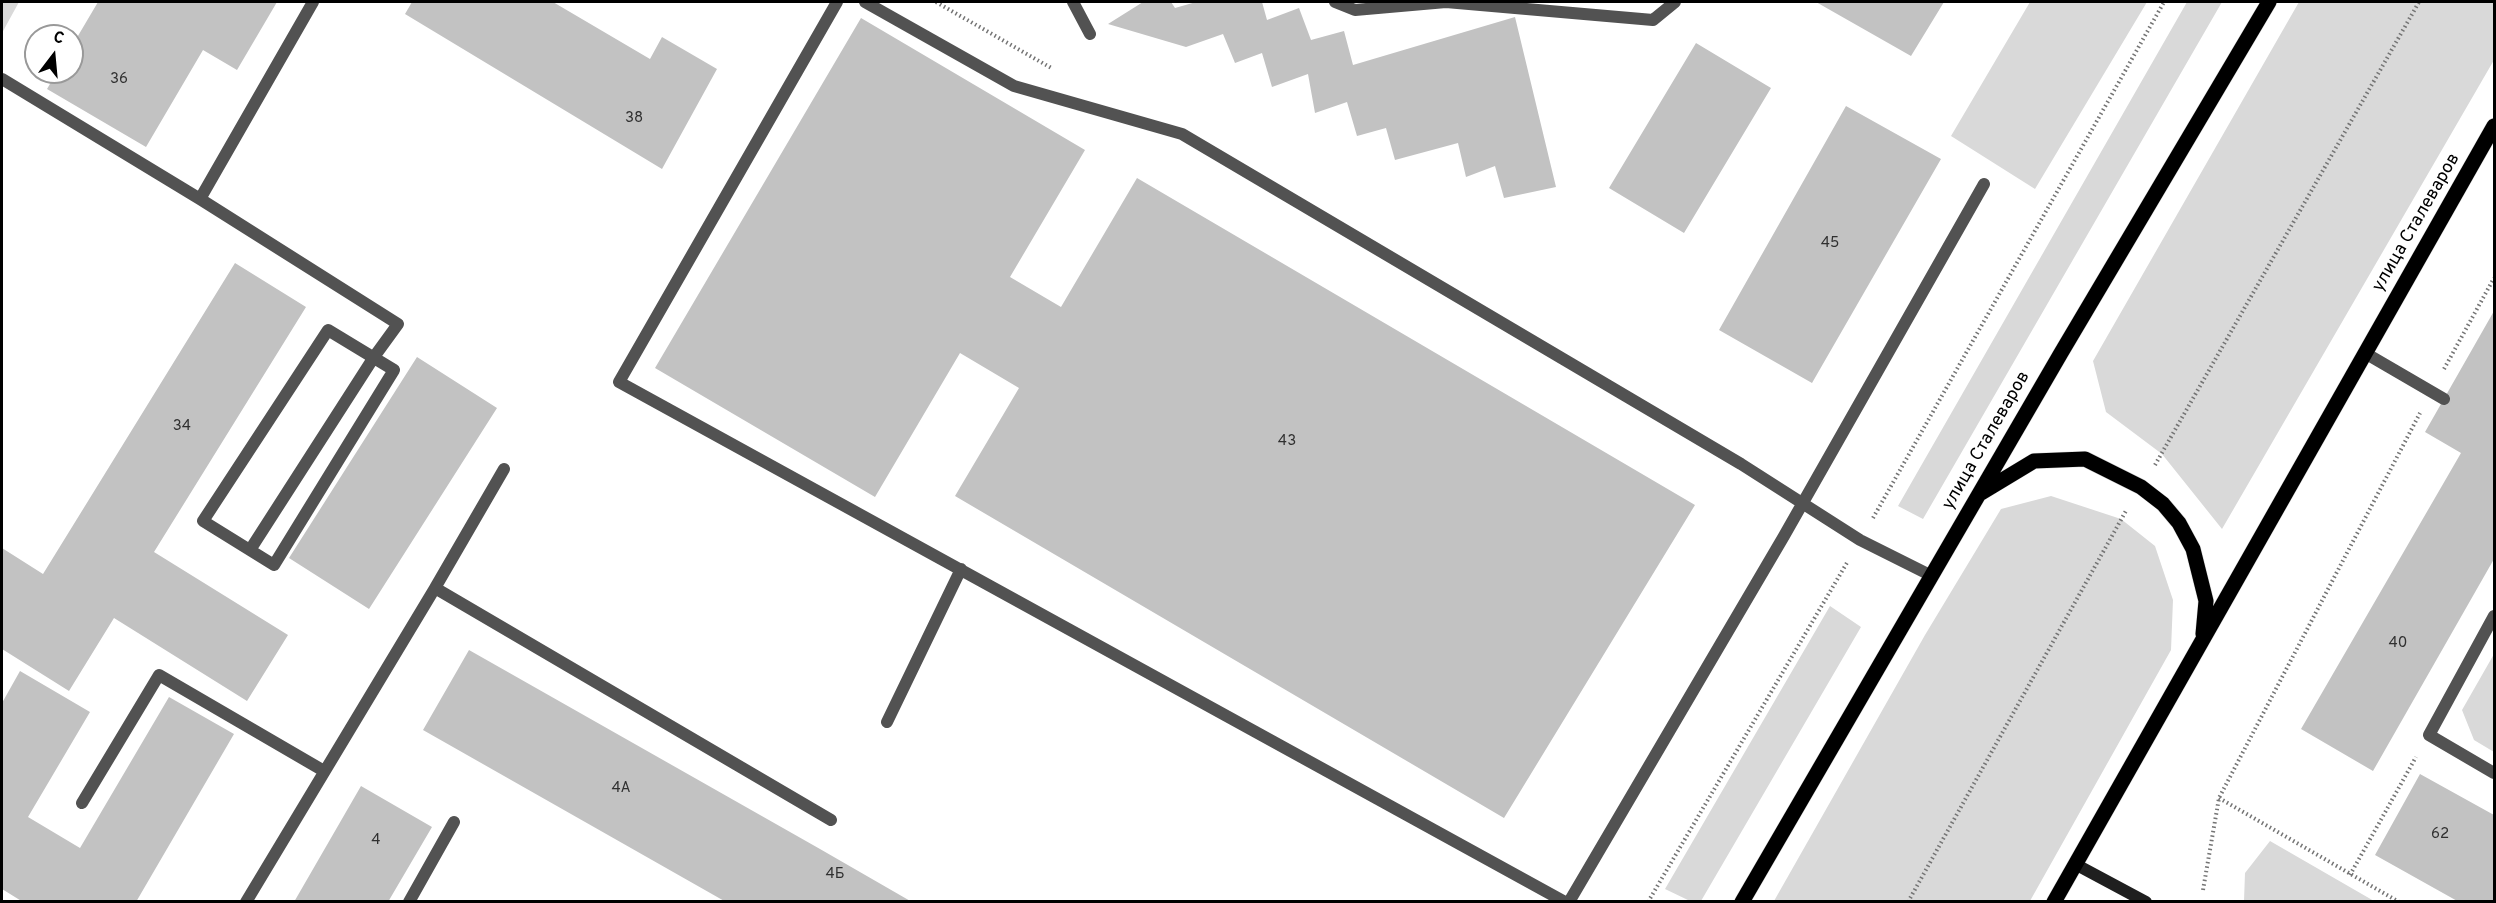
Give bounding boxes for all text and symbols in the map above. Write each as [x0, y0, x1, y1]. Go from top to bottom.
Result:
north arrow [24, 24, 84, 84]
text: С [51, 28, 66, 50]
house number: 36 [110, 71, 128, 89]
house number: 38 [625, 110, 643, 128]
street label: улица Сталеваров [2369, 150, 2465, 296]
house number: 45 [1821, 235, 1839, 253]
street label: улица Сталеваров [1939, 368, 2035, 514]
house number: 34 [173, 418, 191, 436]
house number: 43 [1278, 433, 1296, 451]
house number: 40 [2389, 635, 2407, 653]
house number: 4А [611, 780, 631, 798]
house number: 62 [2431, 826, 2449, 844]
house number: 4 [371, 832, 381, 850]
house number: 4Б [825, 866, 845, 884]

